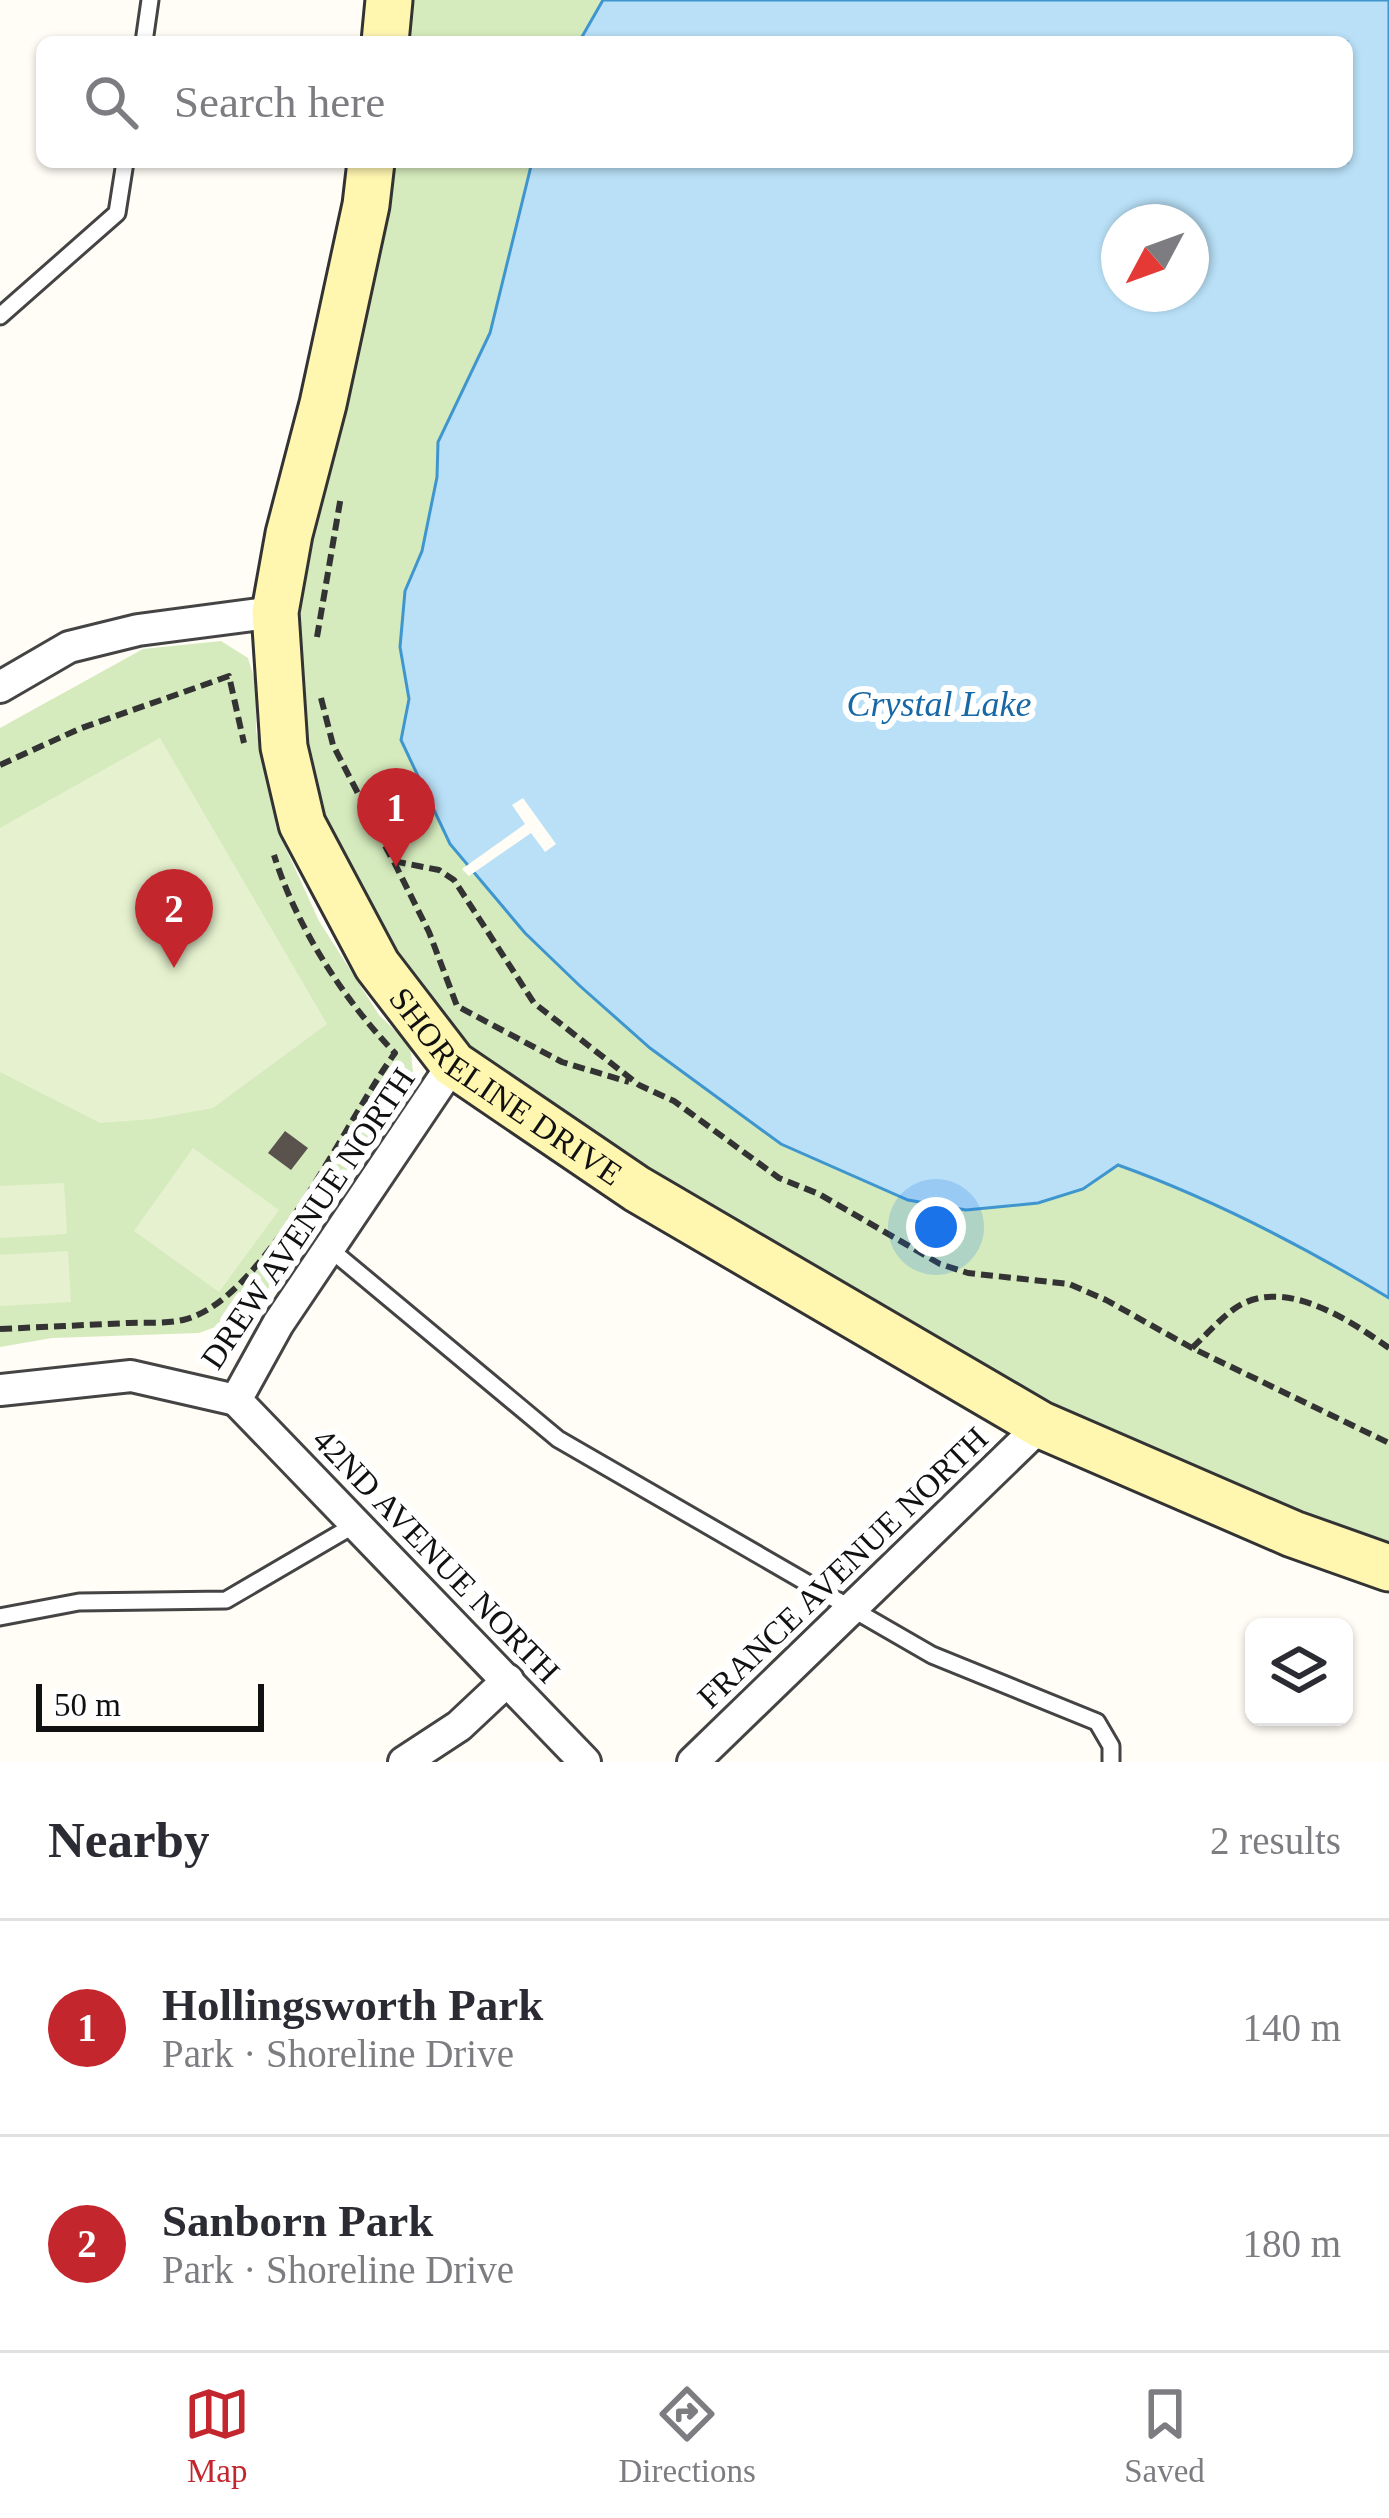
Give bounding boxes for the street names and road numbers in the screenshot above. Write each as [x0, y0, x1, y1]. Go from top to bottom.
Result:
street label: SHORELINE DRIVE [382, 981, 629, 1193]
street label: DREW AVENUE NORTH [194, 1062, 422, 1375]
street label: FRANCE AVENUE NORTH [691, 1420, 995, 1715]
street label: 42ND AVENUE NORTH [306, 1421, 567, 1690]

